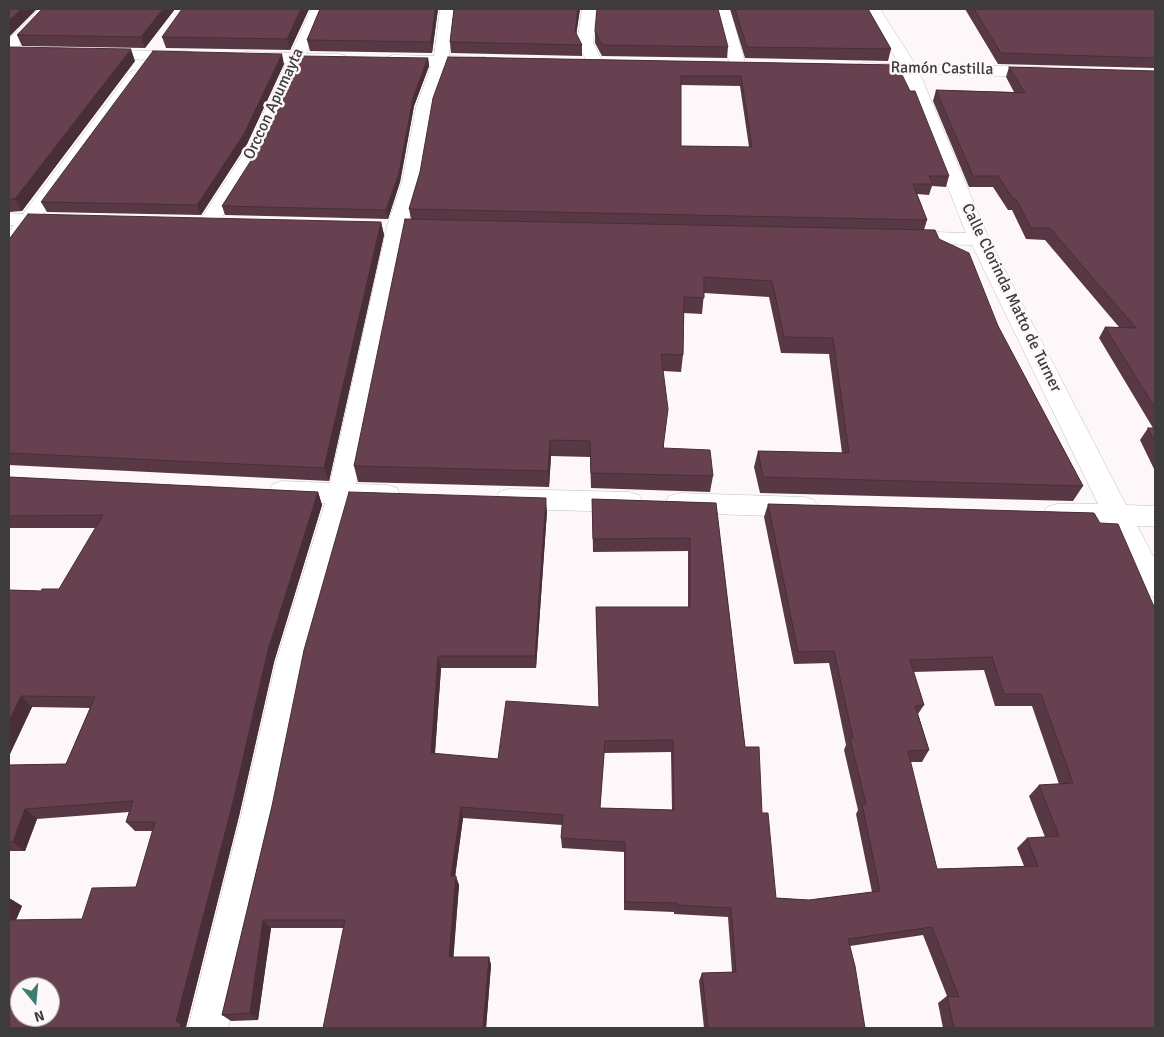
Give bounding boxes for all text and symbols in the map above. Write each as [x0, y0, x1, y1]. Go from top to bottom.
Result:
street label: Orccon Apumayta [240, 45, 308, 163]
street label: Ramón Castilla [890, 59, 994, 79]
street label: Calle Clorinda Matto de Turner [957, 200, 1065, 396]
north arrow [10, 977, 60, 1027]
text: N [32, 1006, 46, 1025]

